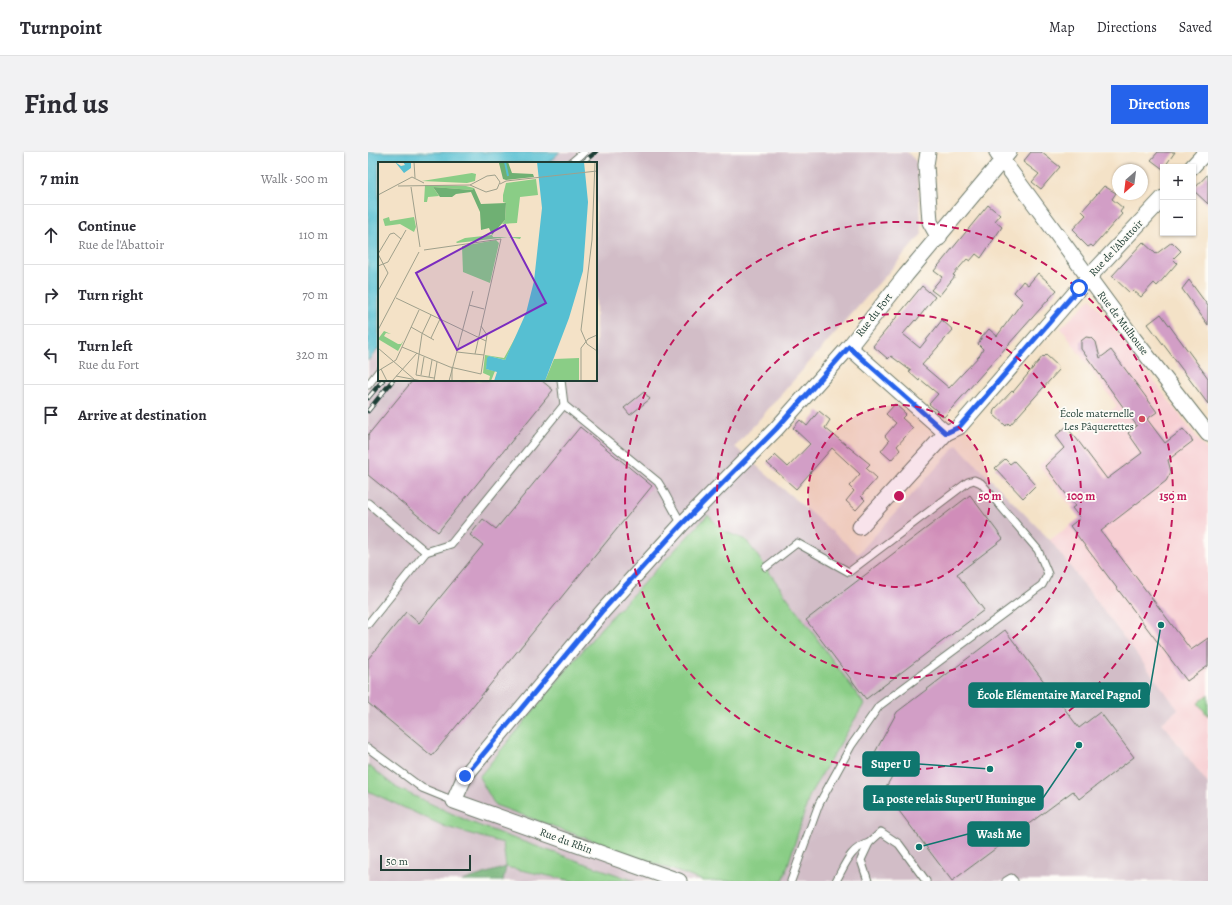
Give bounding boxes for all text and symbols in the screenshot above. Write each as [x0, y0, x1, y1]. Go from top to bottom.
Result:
text: Turnpoint [20, 15, 102, 41]
text: Map [1049, 18, 1075, 37]
text: Directions [1097, 18, 1157, 37]
text: Saved [1179, 18, 1212, 37]
text: Find us [24, 85, 109, 123]
button: Directions [1111, 85, 1208, 124]
inset map [378, 162, 597, 381]
north arrow [1112, 164, 1148, 200]
map controls [1160, 164, 1196, 236]
button: + [1160, 164, 1196, 200]
text: 7 min [40, 167, 79, 190]
text: Walk · 500 m [261, 170, 328, 187]
button: − [1160, 200, 1196, 236]
text: Continue [78, 216, 136, 236]
street label: Rue de l'Abattoir [1086, 216, 1146, 280]
icon: ahead [40, 224, 62, 246]
text: 110 m [299, 226, 328, 243]
text: Rue de l'Abattoir [78, 236, 164, 253]
route start [1070, 279, 1088, 297]
icon: right [40, 284, 62, 306]
text: Turn right [78, 285, 143, 305]
text: 70 m [302, 286, 328, 303]
street label: Rue de Mulhouse [1094, 288, 1152, 358]
street label: Rue du Fort [852, 290, 896, 340]
text: Turn left [78, 336, 133, 356]
icon: left [40, 344, 62, 366]
text: 320 m [296, 346, 328, 363]
text: Rue du Fort [78, 356, 139, 373]
icon: arrive [40, 404, 62, 426]
text: Arrive at destination [78, 405, 207, 425]
place label: École maternelle Les Pâquerettes [1060, 406, 1134, 434]
marker: École maternelle Les Pâquerettes [1137, 414, 1147, 424]
text: 50 m [978, 488, 1002, 504]
text: 100 m [1067, 488, 1095, 504]
text: 150 m [1159, 488, 1187, 504]
centre of rings [892, 489, 906, 503]
callout: École Elémentaire Marcel Pagnol [969, 683, 1149, 707]
text: École Elémentaire Marcel Pagnol [977, 687, 1142, 703]
callout: Super U [863, 752, 919, 776]
text: Super U [871, 756, 911, 772]
route end [456, 767, 474, 785]
callout: La poste relais SuperU Huningue [864, 786, 1043, 810]
text: La poste relais SuperU Huningue [872, 791, 1036, 807]
callout: Wash Me [968, 822, 1029, 846]
street label: Rue du Rhin [538, 825, 594, 857]
text: Wash Me [975, 826, 1022, 842]
scale bar [380, 853, 471, 872]
text: 50 m [386, 854, 408, 869]

